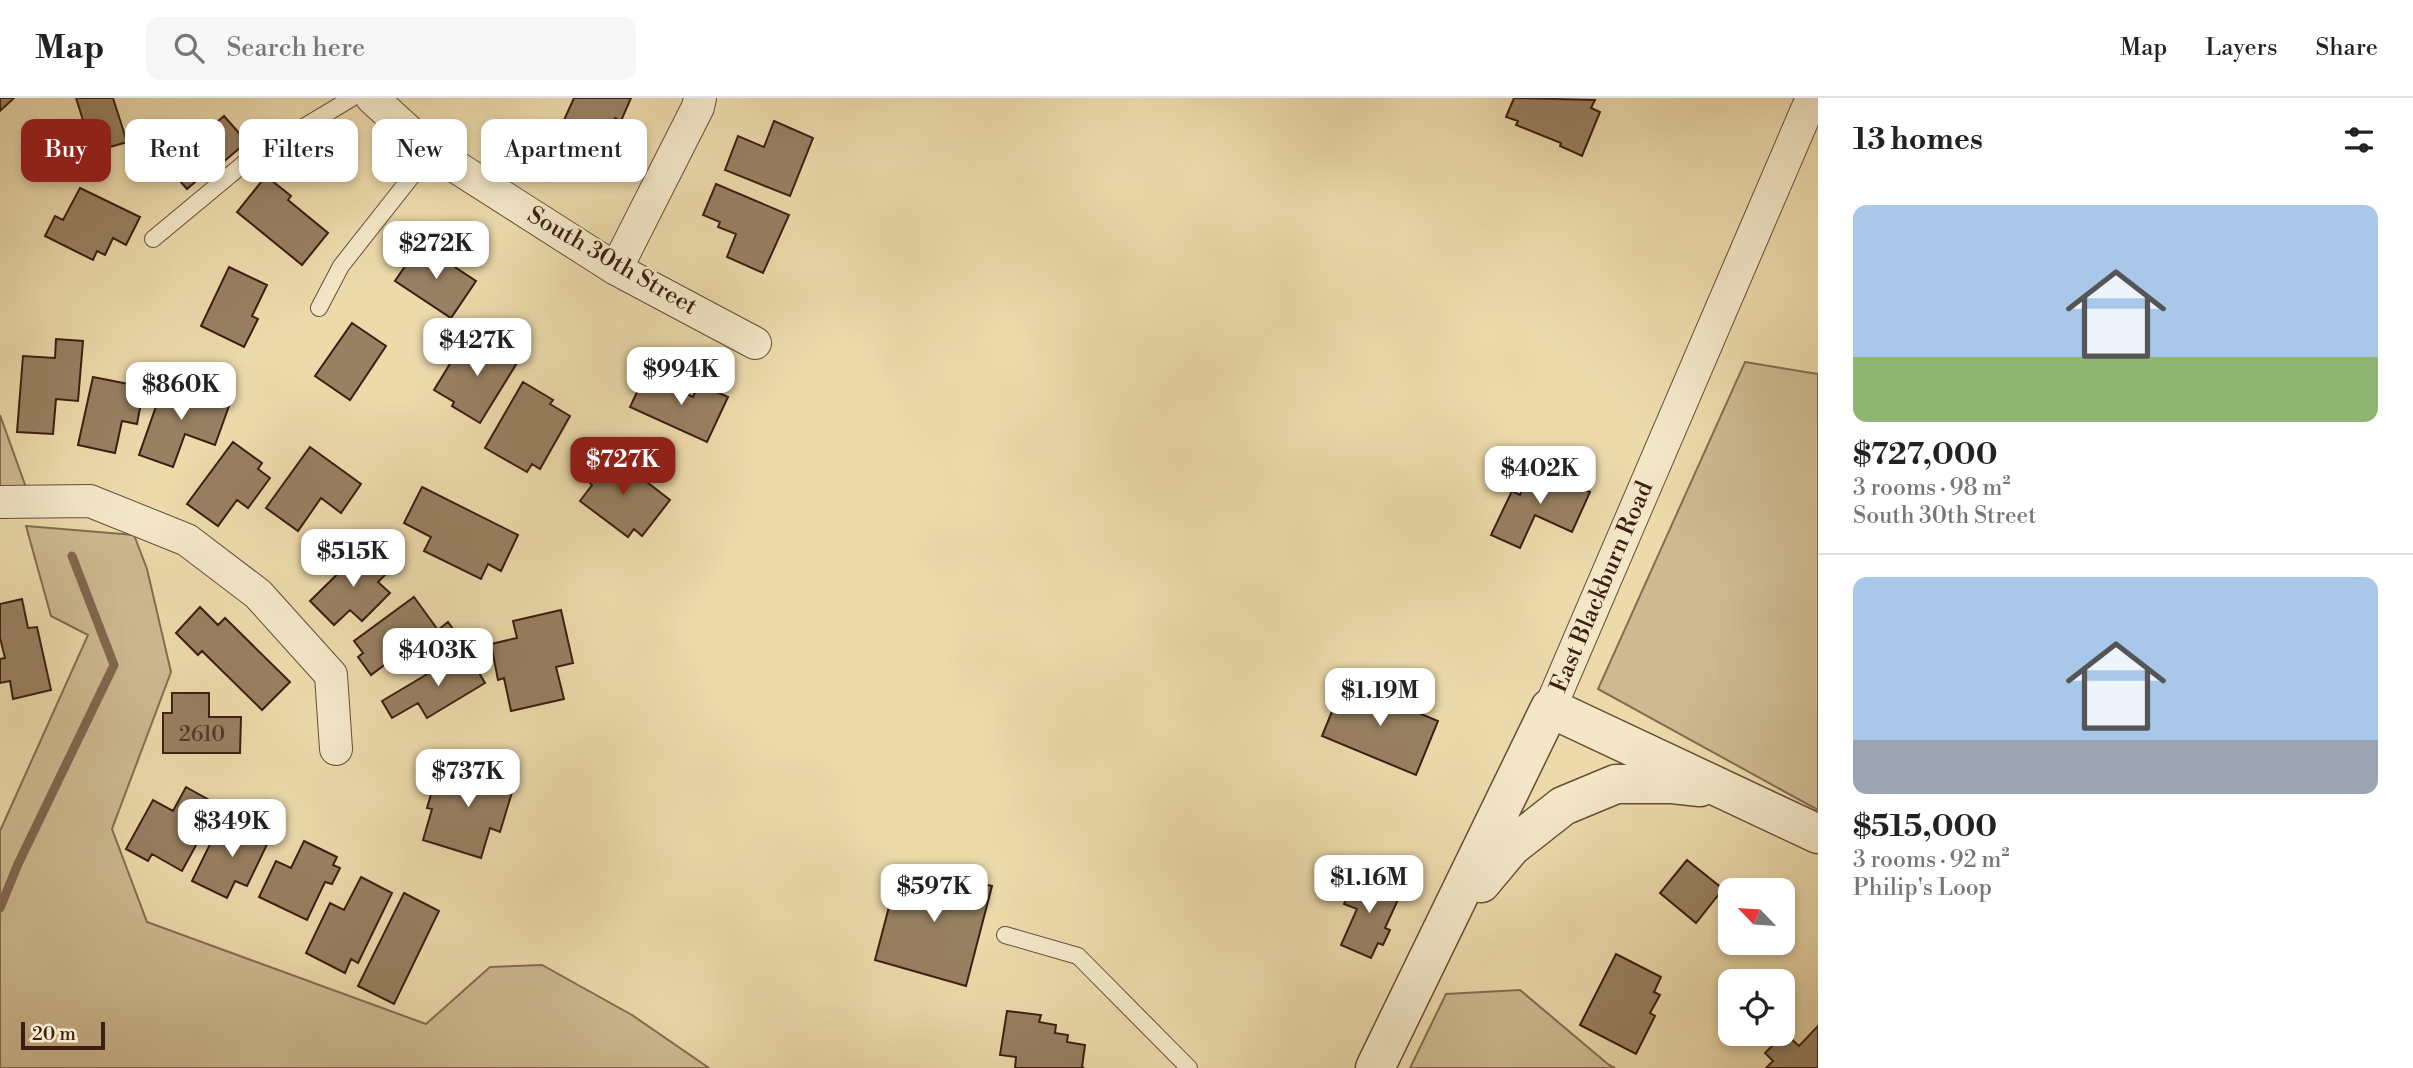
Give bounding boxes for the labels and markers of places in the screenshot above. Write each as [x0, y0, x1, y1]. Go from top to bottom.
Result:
pin: $272K [387, 222, 485, 281]
pin: $427K [428, 318, 526, 378]
pin: $994K [632, 348, 730, 407]
pin: $860K [132, 362, 230, 422]
pin: $727K [574, 438, 672, 497]
pin: $402K [1491, 446, 1589, 506]
pin: $515K [304, 530, 402, 589]
pin: $403K [389, 628, 487, 688]
pin: $1.19M [1323, 668, 1437, 728]
pin: $737K [419, 750, 517, 809]
pin: $349K [183, 800, 281, 859]
pin: $1.16M [1312, 856, 1426, 915]
pin: $597K [885, 864, 983, 924]

